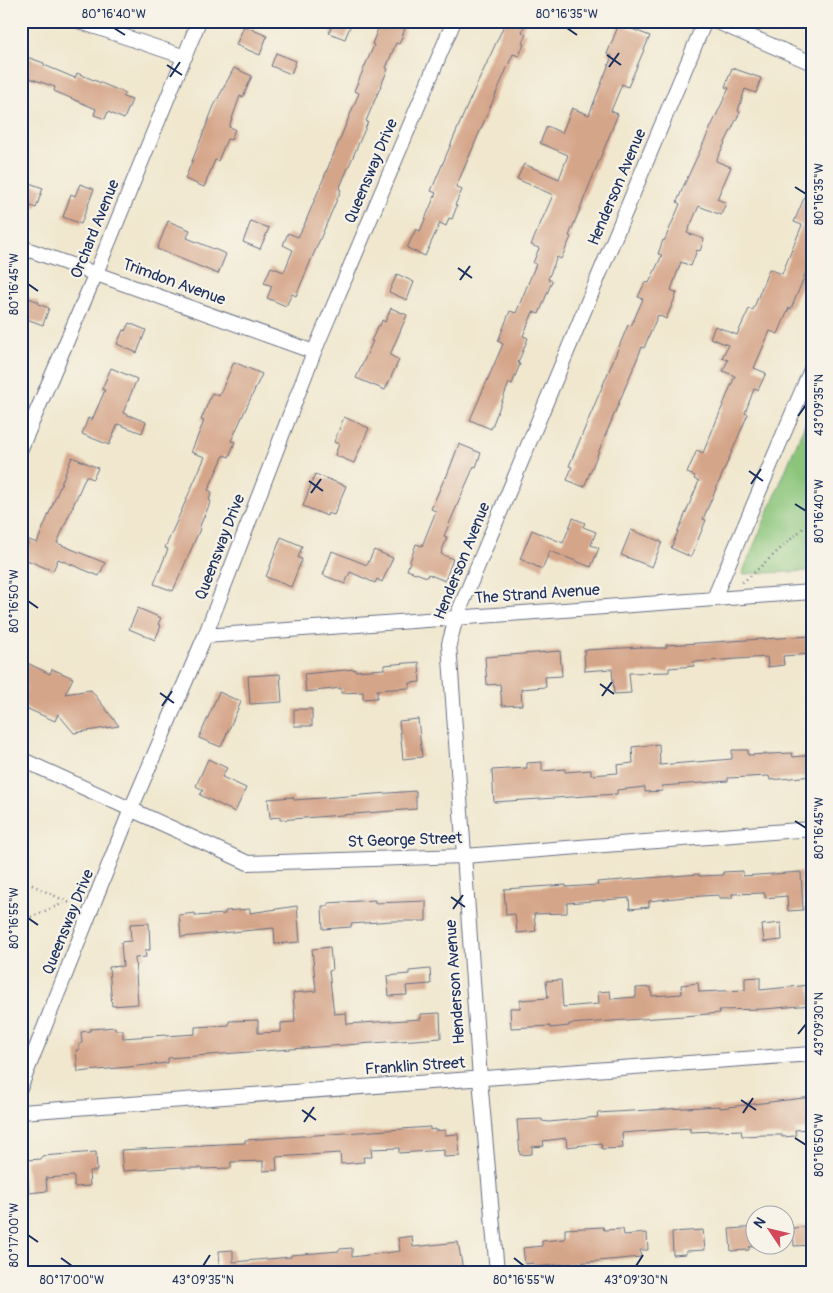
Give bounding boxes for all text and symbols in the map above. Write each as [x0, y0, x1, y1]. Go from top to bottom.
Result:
text: 80°16'40"W [82, 7, 146, 22]
text: 80°16'35"W [536, 7, 598, 22]
street label: Queensway Drive [340, 116, 402, 226]
street label: Henderson Avenue [583, 125, 651, 248]
text: 80°16'35"W [812, 163, 827, 225]
street label: Orchard Avenue [66, 177, 124, 281]
text: 80°16'45"W [7, 253, 22, 315]
street label: Trimdon Avenue [120, 254, 228, 310]
text: 43°09'35"N [812, 374, 827, 436]
text: 80°16'40"W [812, 479, 827, 543]
street label: Queensway Drive [191, 491, 249, 603]
street label: Henderson Avenue [429, 499, 495, 623]
text: 80°16'50"W [7, 569, 22, 633]
street label: The Strand Avenue [474, 580, 601, 608]
text: 80°16'45"W [812, 797, 827, 859]
street label: St George Street [347, 828, 463, 852]
street label: Queensway Drive [38, 866, 98, 978]
text: 80°16'55"W [7, 887, 22, 949]
street label: Henderson Avenue [441, 919, 469, 1045]
text: 43°09'30"N [812, 992, 827, 1056]
street label: Franklin Street [364, 1052, 466, 1079]
text: 80°16'50"W [812, 1113, 827, 1177]
text: 80°17'00"W [7, 1203, 22, 1267]
north arrow [746, 1206, 796, 1256]
text: N [750, 1214, 769, 1232]
text: 80°17'00"W [40, 1273, 104, 1288]
text: 43°09'35"N [172, 1273, 234, 1288]
text: 80°16'55"W [493, 1273, 555, 1288]
text: 43°09'30"N [604, 1273, 668, 1288]

